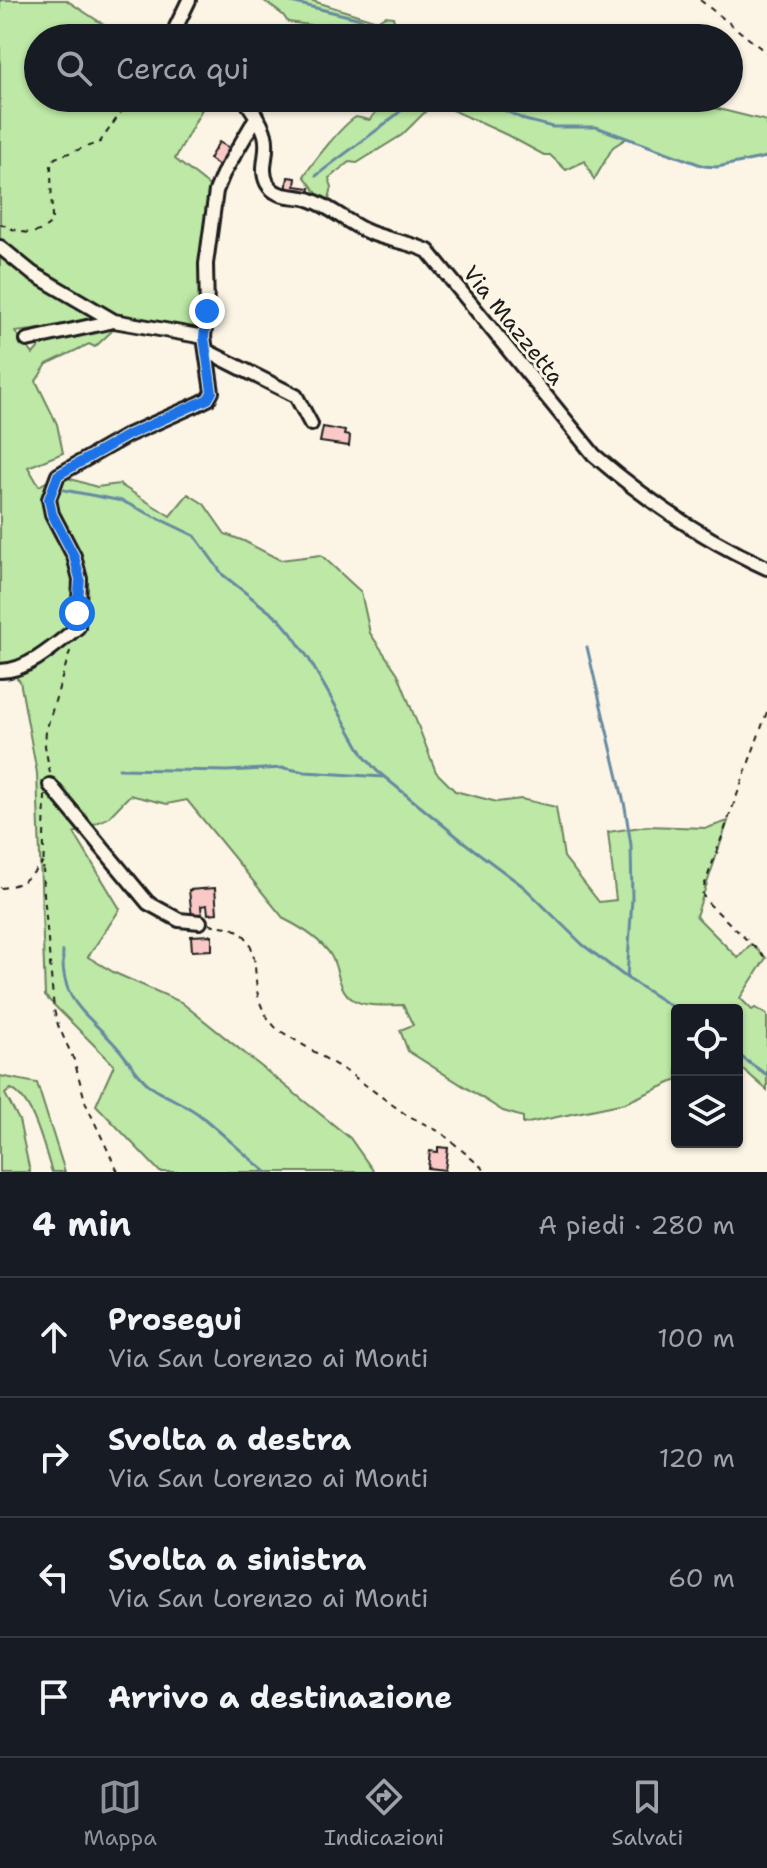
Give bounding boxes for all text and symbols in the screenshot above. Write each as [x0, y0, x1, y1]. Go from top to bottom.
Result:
search box [24, 24, 743, 112]
icon: search [52, 46, 96, 90]
text: Cerca qui [116, 48, 249, 89]
street label: Via Mazzetta [456, 260, 571, 391]
route end [189, 293, 225, 329]
route start [59, 595, 95, 631]
map controls [671, 1004, 743, 1148]
button: locate [671, 1004, 743, 1076]
button: layers [671, 1076, 743, 1148]
text: 4 min [32, 1201, 131, 1247]
text: A piedi · 280 m [538, 1207, 735, 1242]
text: Prosegui [108, 1299, 242, 1340]
icon: ahead [32, 1315, 76, 1359]
text: 100 m [657, 1320, 735, 1355]
text: Via San Lorenzo ai Monti [108, 1340, 429, 1375]
text: Svolta a destra [108, 1419, 351, 1460]
icon: right [32, 1435, 76, 1479]
text: 120 m [659, 1440, 735, 1475]
text: Via San Lorenzo ai Monti [108, 1460, 429, 1495]
text: Svolta a sinistra [108, 1539, 366, 1580]
icon: left [32, 1555, 76, 1599]
text: 60 m [668, 1560, 735, 1595]
text: Via San Lorenzo ai Monti [108, 1580, 429, 1615]
icon: arrive [32, 1675, 76, 1719]
text: Arrivo a destinazione [108, 1677, 452, 1718]
tab: Mappa [84, 1775, 157, 1852]
tab: Indicazioni [324, 1775, 444, 1852]
tab: Salvati [611, 1775, 683, 1852]

